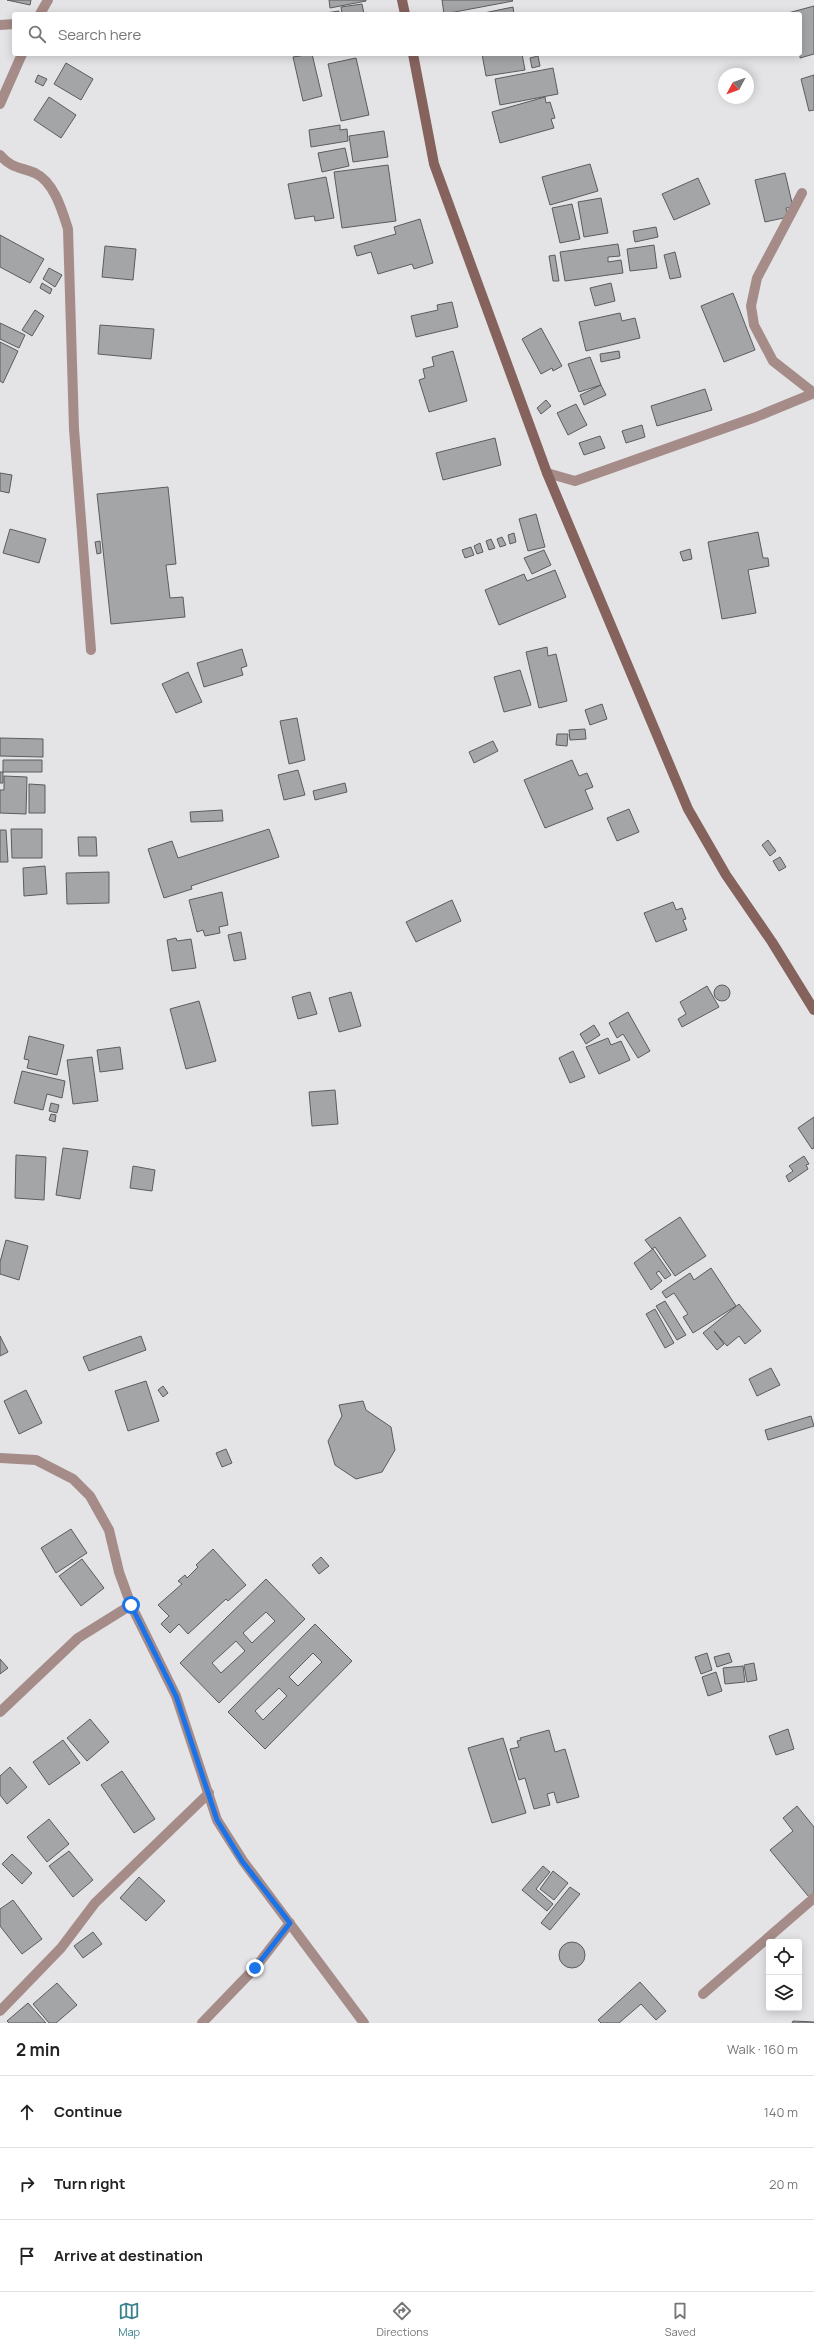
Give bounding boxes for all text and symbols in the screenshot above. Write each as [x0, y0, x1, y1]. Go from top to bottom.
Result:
search box [12, 12, 802, 56]
icon: search [26, 23, 48, 45]
text: Search here [58, 24, 141, 45]
north arrow [718, 68, 754, 104]
route start [122, 1596, 140, 1614]
map controls [766, 1939, 802, 2011]
button: locate [766, 1939, 802, 1975]
route end [246, 1959, 264, 1977]
button: layers [766, 1975, 802, 2011]
text: 2 min [16, 2038, 60, 2061]
text: Walk · 160 m [727, 2040, 798, 2058]
icon: ahead [16, 2101, 38, 2123]
text: Continue [54, 2101, 122, 2122]
text: 140 m [764, 2103, 798, 2121]
icon: right [16, 2173, 38, 2195]
text: Turn right [54, 2173, 125, 2194]
text: 20 m [769, 2175, 798, 2193]
icon: arrive [16, 2245, 38, 2267]
text: Arrive at destination [54, 2245, 203, 2266]
tab: Map [118, 2300, 140, 2339]
tab: Directions [376, 2300, 429, 2339]
tab: Saved [665, 2300, 696, 2339]

